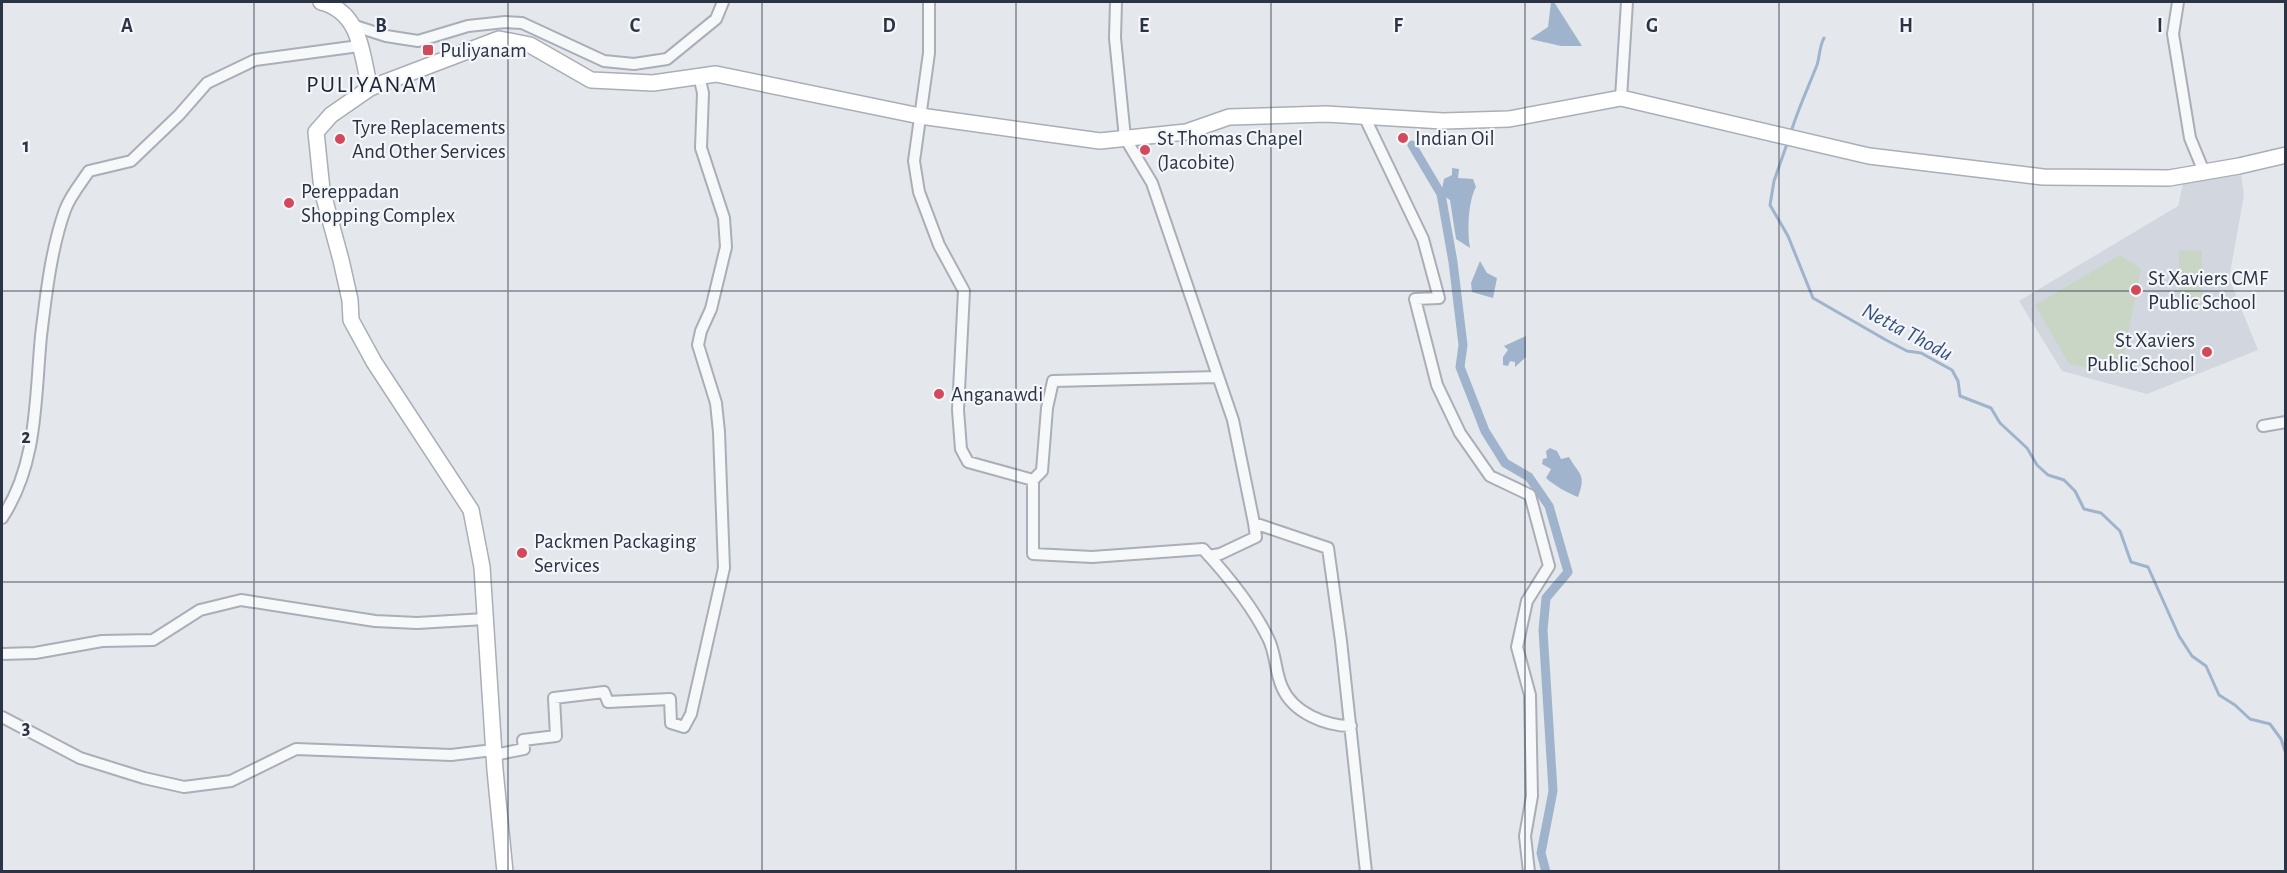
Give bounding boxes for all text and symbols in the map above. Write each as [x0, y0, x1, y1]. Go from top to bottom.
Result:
text: A [121, 16, 133, 36]
text: B [375, 16, 387, 36]
text: C [630, 16, 641, 36]
text: D [882, 16, 896, 36]
text: E [1139, 16, 1149, 36]
text: F [1393, 16, 1403, 36]
text: G [1646, 16, 1658, 36]
text: H [1899, 16, 1913, 36]
text: I [2157, 16, 2163, 36]
place label: Puliyanam [440, 40, 527, 61]
marker: Puliyanam [421, 43, 435, 57]
district label: PULIYANAM [306, 73, 438, 97]
place label: Tyre Replacements And Other Services [352, 117, 506, 162]
place label: St Thomas Chapel (Jacobite) [1157, 128, 1303, 173]
place label: Indian Oil [1415, 128, 1495, 149]
marker: Indian Oil [1396, 131, 1410, 145]
marker: Tyre Replacements And Other Services [333, 132, 347, 146]
text: 1 [22, 136, 30, 156]
marker: St Thomas Chapel (Jacobite) [1138, 143, 1152, 157]
place label: Pereppadan Shopping Complex [301, 181, 455, 226]
marker: Pereppadan Shopping Complex [282, 196, 296, 210]
place label: St Xaviers CMF Public School [2148, 268, 2269, 313]
marker: St Xaviers CMF Public School [2129, 283, 2143, 297]
water label: Netta Thodu [1859, 299, 1956, 365]
place label: St Xaviers Public School [2087, 330, 2195, 375]
marker: St Xaviers Public School [2200, 345, 2214, 359]
place label: Anganawdi [951, 384, 1043, 405]
marker: Anganawdi [932, 387, 946, 401]
text: 2 [21, 427, 31, 447]
place label: Packmen Packaging Services [534, 531, 697, 576]
marker: Packmen Packaging Services [515, 546, 529, 560]
text: 3 [22, 718, 30, 738]

